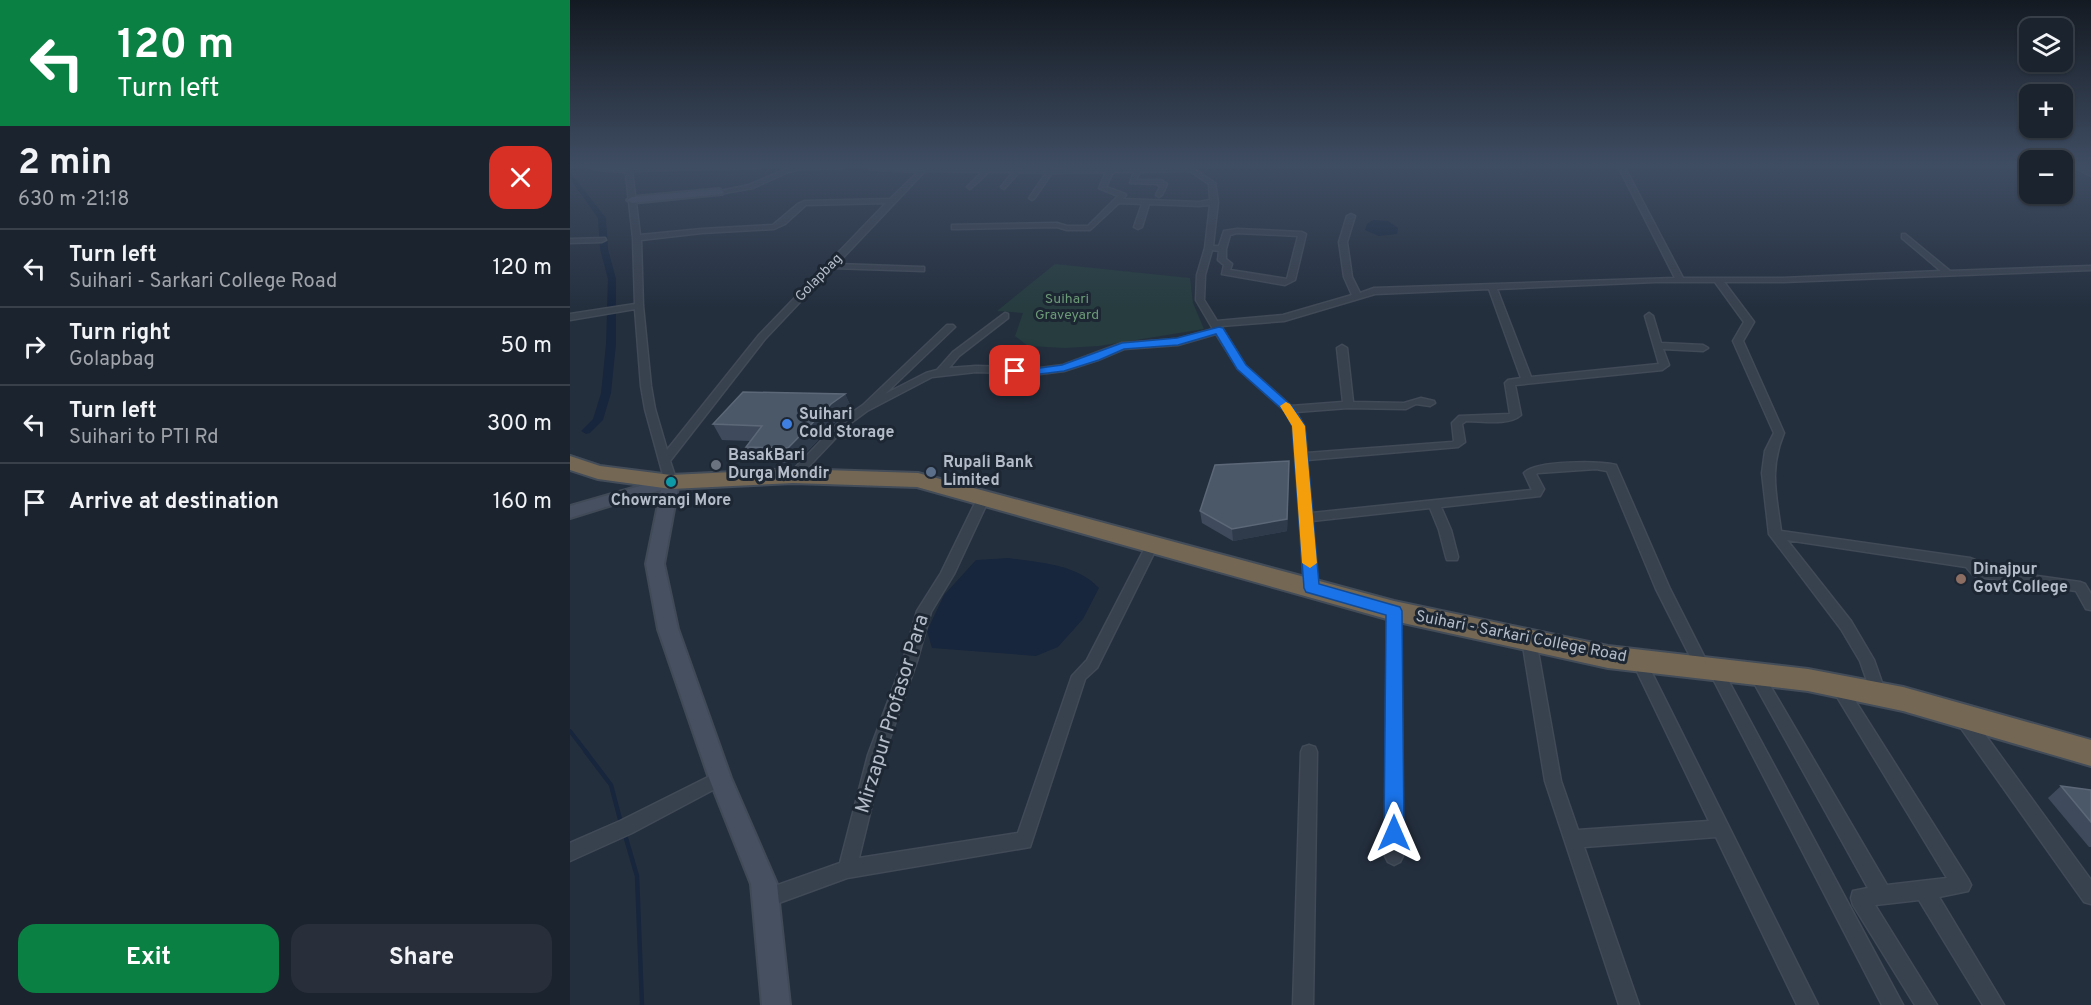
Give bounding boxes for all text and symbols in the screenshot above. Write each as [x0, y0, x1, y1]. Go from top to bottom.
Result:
map controls [2019, 18, 2073, 204]
button: layers [2019, 18, 2073, 72]
text: 120 m [117, 20, 234, 73]
icon: left [18, 24, 96, 102]
text: Turn left [117, 72, 219, 106]
button: + [2019, 84, 2073, 138]
text: 2 min [18, 141, 112, 187]
button: close [489, 146, 552, 209]
button: − [2019, 150, 2073, 204]
text: 630 m · 21:18 [18, 187, 130, 213]
text: Turn left [69, 242, 157, 269]
street label: Golapbag [792, 250, 846, 306]
icon: left [18, 252, 51, 285]
text: 120 m [492, 255, 552, 282]
text: Suihari - Sarkari College Road [69, 269, 337, 295]
park label: Suihari Graveyard [1035, 291, 1099, 324]
text: Turn right [69, 320, 171, 347]
icon: right [18, 330, 51, 363]
text: 50 m [500, 333, 552, 360]
pin [989, 345, 1040, 396]
text: Golapbag [69, 347, 155, 373]
icon: arrive [998, 354, 1031, 387]
text: Turn left [69, 398, 157, 425]
place label: Suihari Cold Storage [799, 405, 894, 443]
icon: left [18, 408, 51, 441]
text: 300 m [487, 411, 552, 438]
marker: Suihari Cold Storage [780, 417, 794, 431]
text: Suihari to PTI Rd [69, 425, 218, 451]
place label: BasakBari Durga Mondir [728, 446, 829, 484]
place label: Rupali Bank Limited [943, 453, 1033, 491]
marker: BasakBari Durga Mondir [709, 458, 723, 472]
marker: Rupali Bank Limited [924, 465, 938, 479]
marker: Chowrangi More [664, 475, 678, 489]
icon: arrive [18, 486, 51, 519]
text: Arrive at destination [69, 489, 279, 516]
text: 160 m [493, 489, 552, 516]
place label: Chowrangi More [611, 491, 731, 511]
place label: Dinajpur Govt College [1973, 560, 2068, 598]
marker: Dinajpur Govt College [1954, 572, 1968, 586]
street label: Suihari - Sarkari College Road [1414, 607, 1628, 667]
street label: Mirzapur Profasor Para [850, 612, 936, 816]
position arrow [1362, 801, 1426, 865]
button: Exit [18, 924, 279, 993]
button: Share [291, 924, 552, 993]

